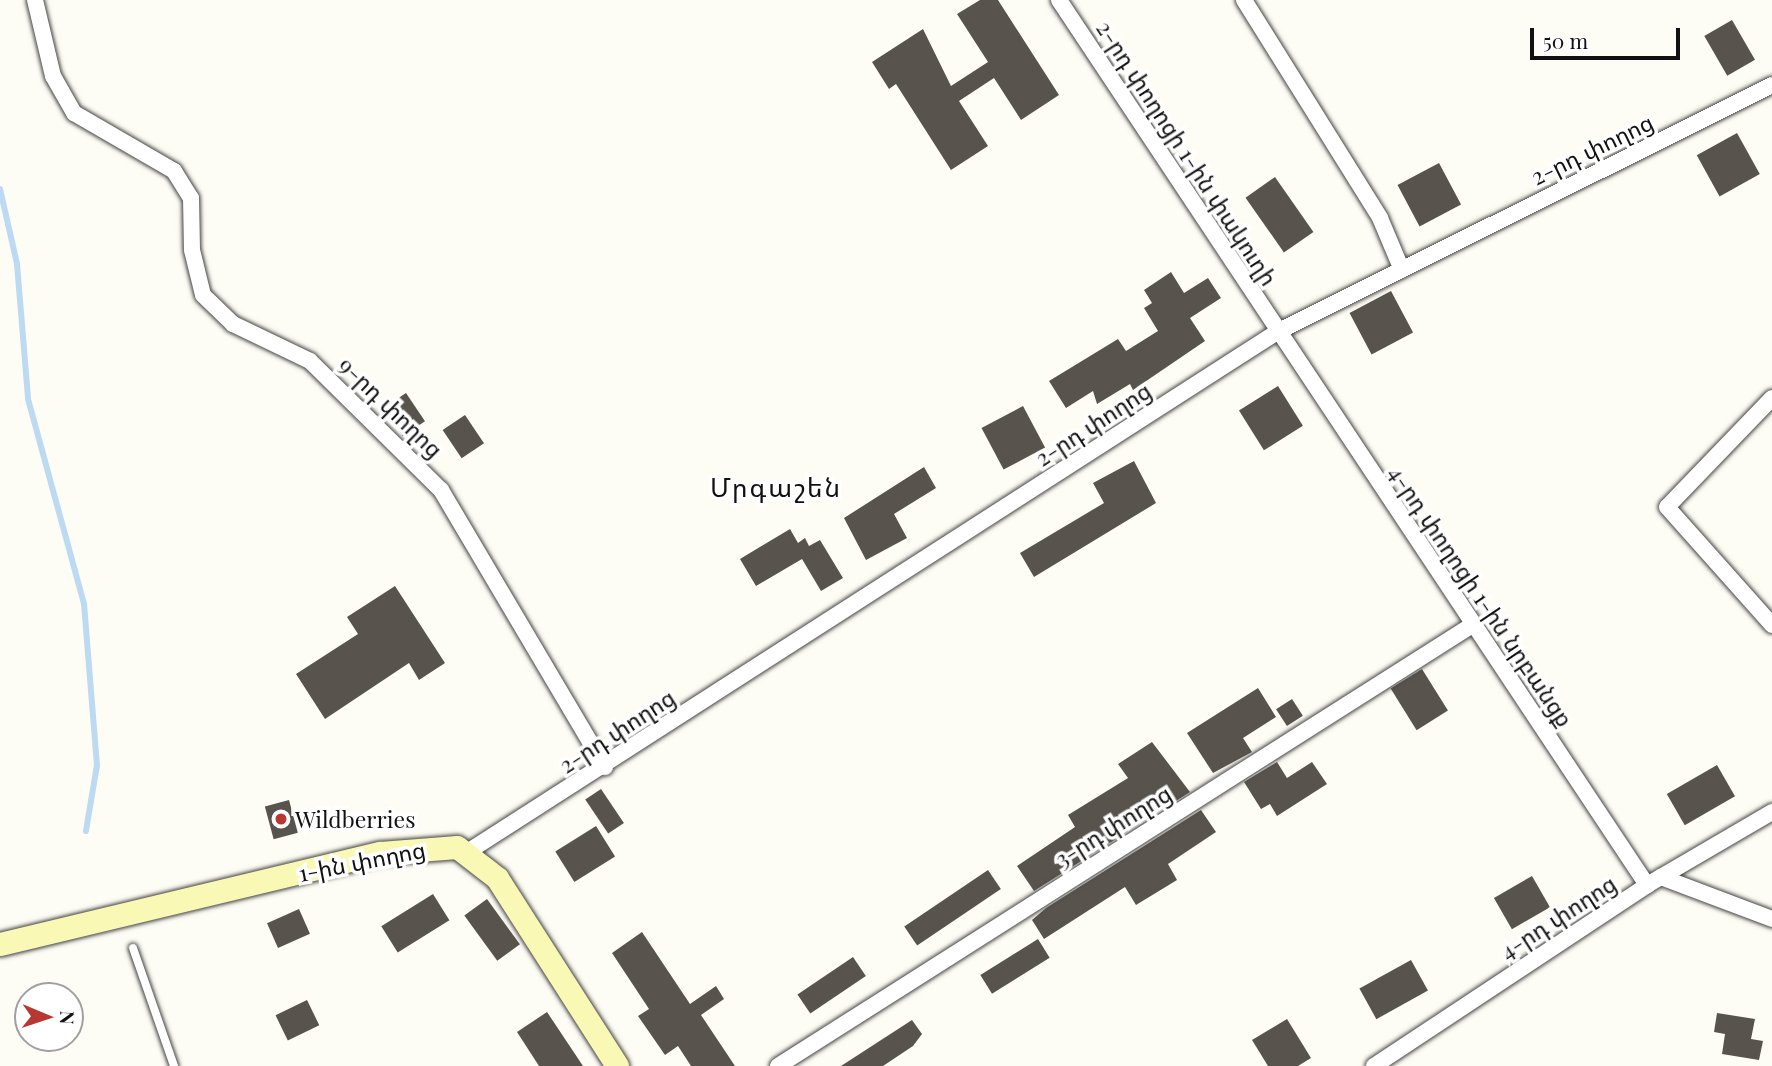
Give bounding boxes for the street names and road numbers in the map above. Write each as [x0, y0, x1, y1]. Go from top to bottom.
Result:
street label: 2-րդ փողոցի 1-ին փակուղի [1091, 15, 1283, 291]
street label: 2-րդ փողոց [1526, 108, 1658, 190]
street label: 9-րդ փողոց [333, 351, 449, 463]
street label: 2-րդ փողոց [1030, 376, 1156, 472]
street label: 4-րդ փողոցի 1-ին նրբանցք [1383, 460, 1579, 732]
street label: 2-րդ փողոց [554, 683, 680, 779]
street label: 3-րդ փողոց [1050, 779, 1176, 873]
street label: 1-ին փողոց [296, 835, 428, 887]
street label: 4-րդ փողոց [1495, 869, 1621, 965]

